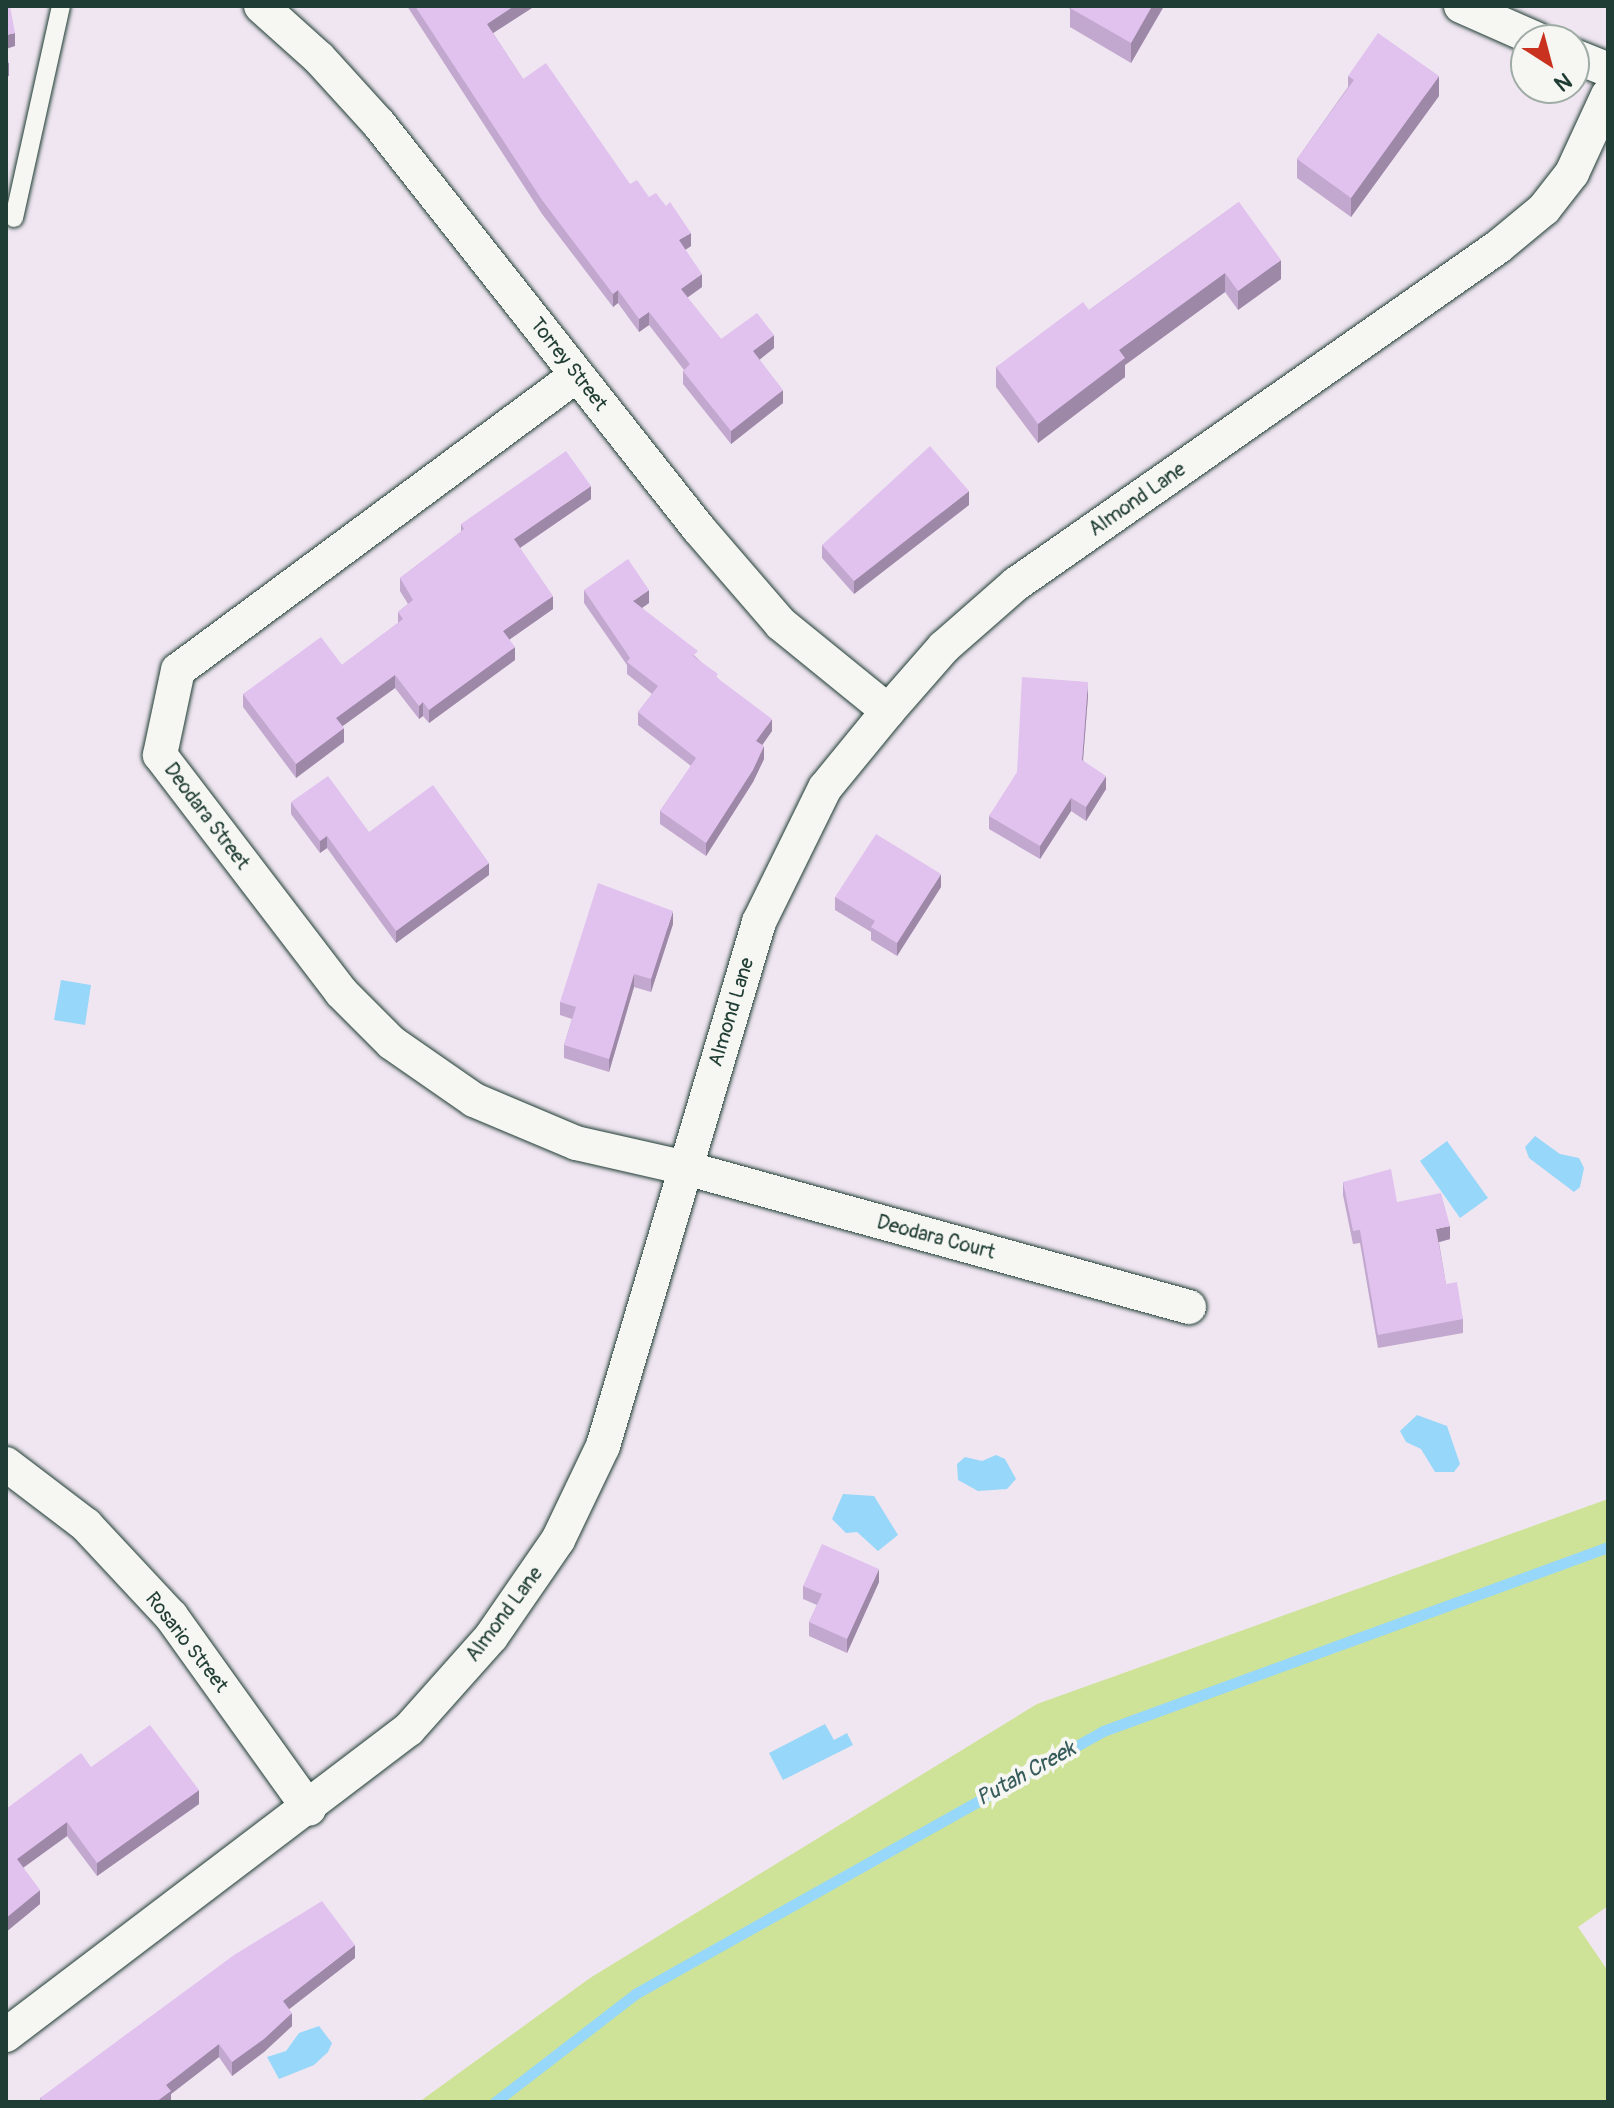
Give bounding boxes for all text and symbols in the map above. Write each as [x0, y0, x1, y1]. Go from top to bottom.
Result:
north arrow [1510, 24, 1590, 104]
text: N [1549, 66, 1577, 97]
street label: Torrey Street [525, 313, 613, 415]
street label: Almond Lane [1084, 457, 1190, 541]
street label: Deodara Street [159, 758, 255, 874]
street label: Almond Lane [703, 955, 759, 1069]
street label: Deodara Court [874, 1210, 998, 1264]
street label: Almond Lane [461, 1562, 547, 1666]
street label: Rosario Street [140, 1587, 234, 1697]
water label: Putah Creek [972, 1736, 1080, 1812]

